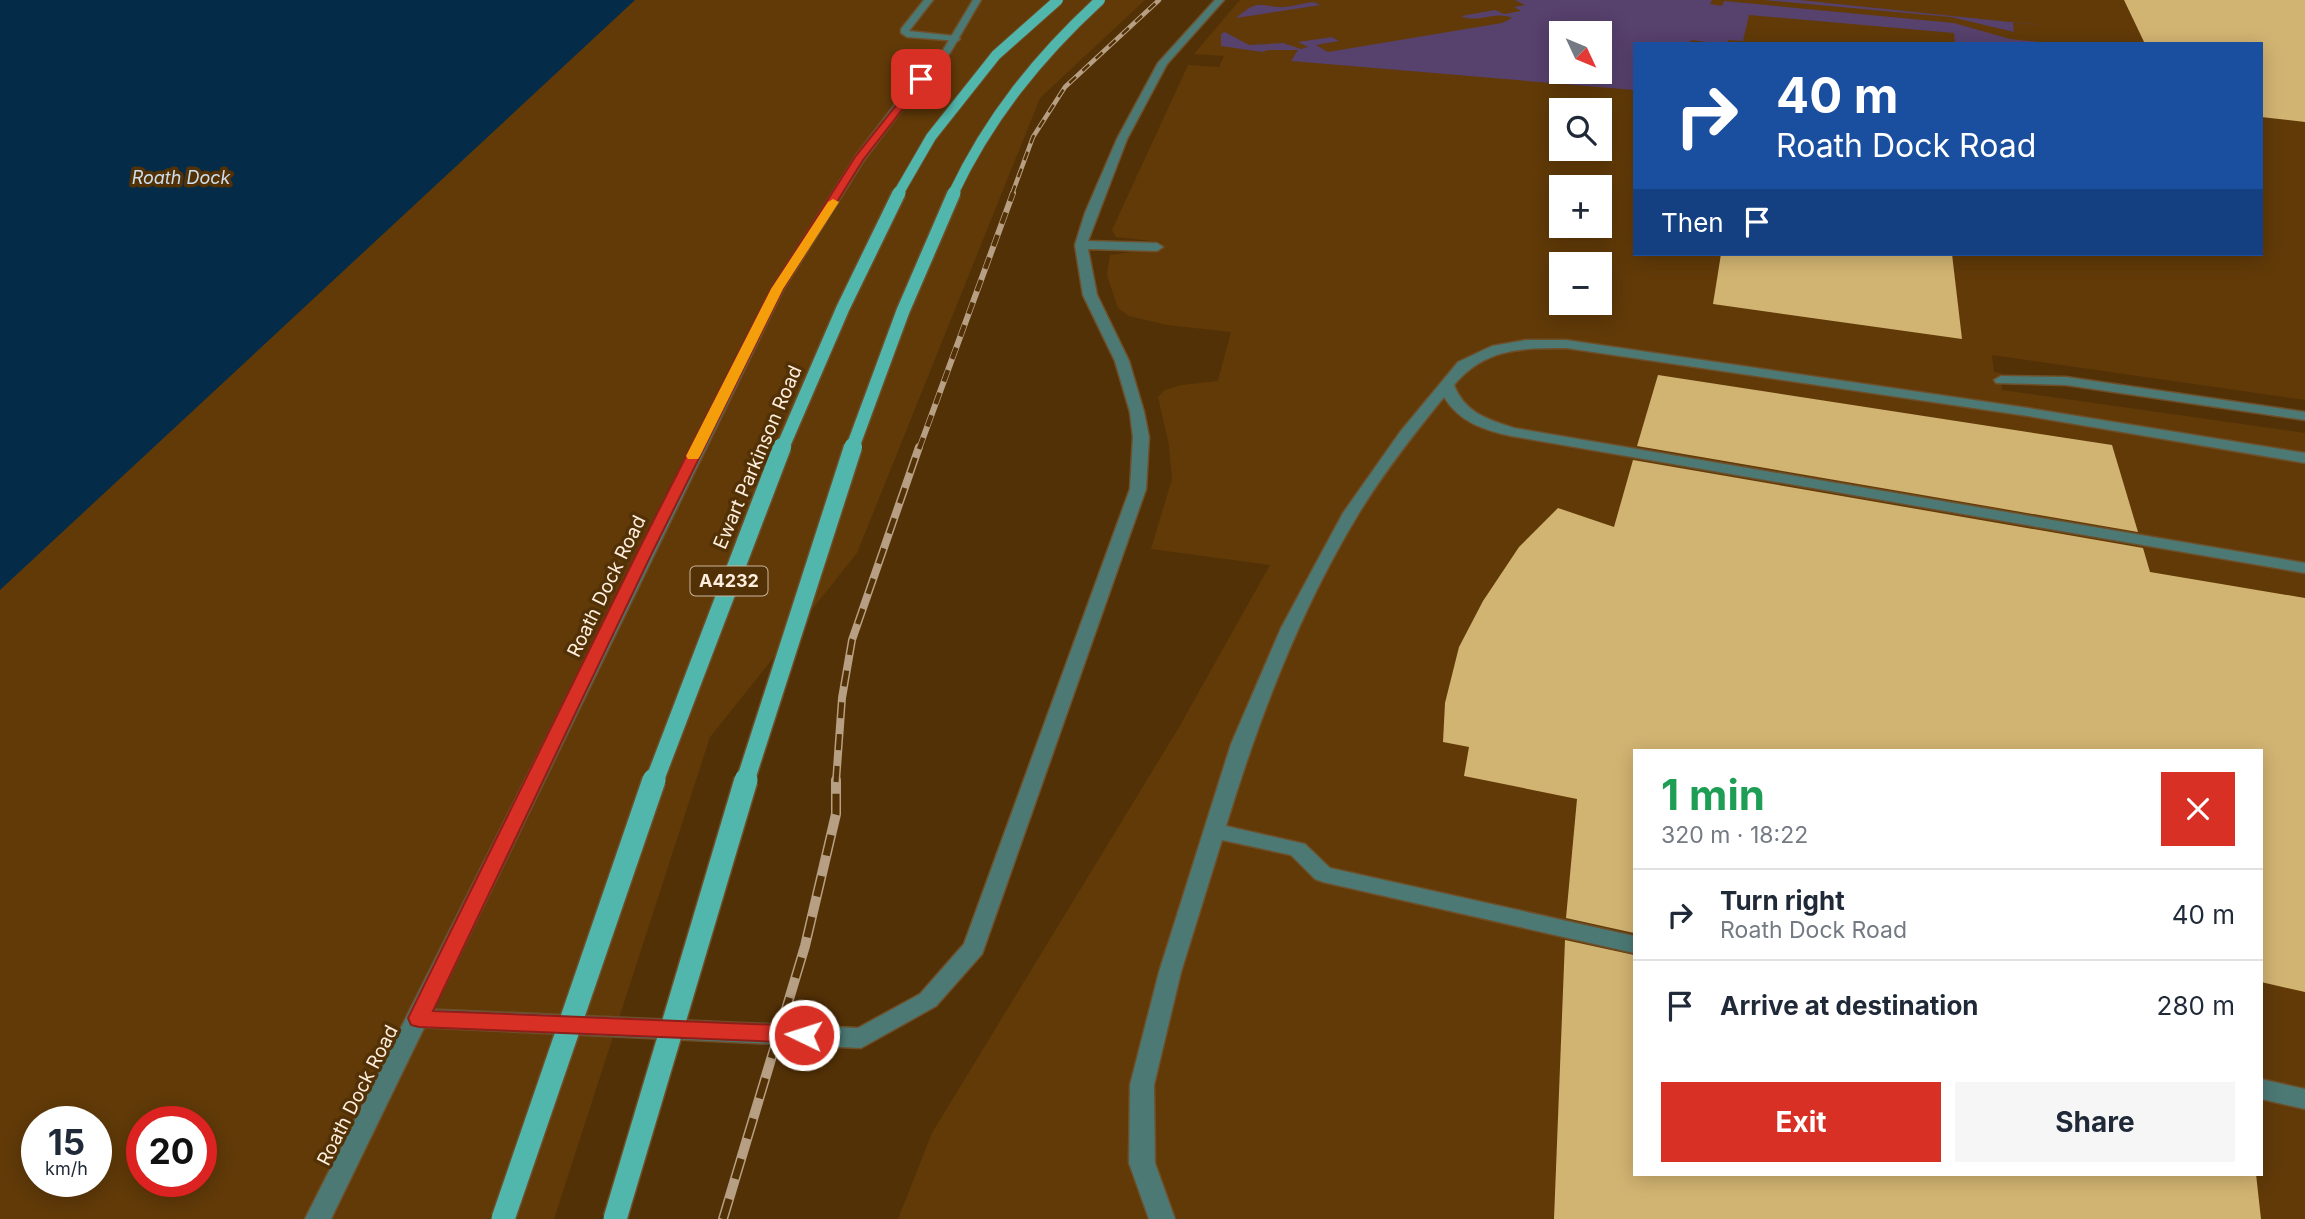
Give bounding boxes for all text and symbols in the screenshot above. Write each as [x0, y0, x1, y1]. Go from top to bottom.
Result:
north arrow [1549, 21, 1612, 84]
map controls [1549, 21, 1612, 315]
pin [891, 49, 951, 109]
icon: arrive [902, 60, 940, 98]
text: 40 m [1776, 66, 1899, 125]
icon: right [1661, 70, 1752, 161]
button: search [1549, 98, 1612, 161]
text: Roath Dock Road [1776, 126, 2036, 165]
water label: Roath Dock [132, 167, 231, 188]
button: + [1549, 175, 1612, 238]
icon: arrive [1738, 203, 1776, 241]
text: Then [1661, 207, 1724, 238]
button: − [1549, 252, 1612, 315]
street label: Ewart Parkinson Road [708, 362, 807, 552]
street label: Roath Dock Road [562, 512, 651, 661]
road number: A4232 [690, 566, 768, 596]
text: 1 min [1661, 769, 1765, 820]
button: close [2161, 772, 2235, 846]
text: 320 m · 18:22 [1661, 821, 1808, 849]
text: Turn right [1720, 885, 1845, 916]
icon: right [1661, 896, 1699, 934]
text: 40 m [2172, 899, 2235, 930]
text: Roath Dock Road [1720, 916, 1907, 944]
icon: arrive [1661, 987, 1699, 1025]
text: Arrive at destination [1720, 990, 1979, 1021]
text: 280 m [2157, 990, 2235, 1021]
position arrow [767, 998, 841, 1072]
street label: Roath Dock Road [312, 1021, 403, 1169]
button: Exit [1661, 1082, 1941, 1162]
button: Share [1955, 1082, 2235, 1162]
speed limit sign: 20 [126, 1106, 217, 1197]
text: 15 [48, 1121, 85, 1163]
text: km/h [45, 1158, 88, 1179]

